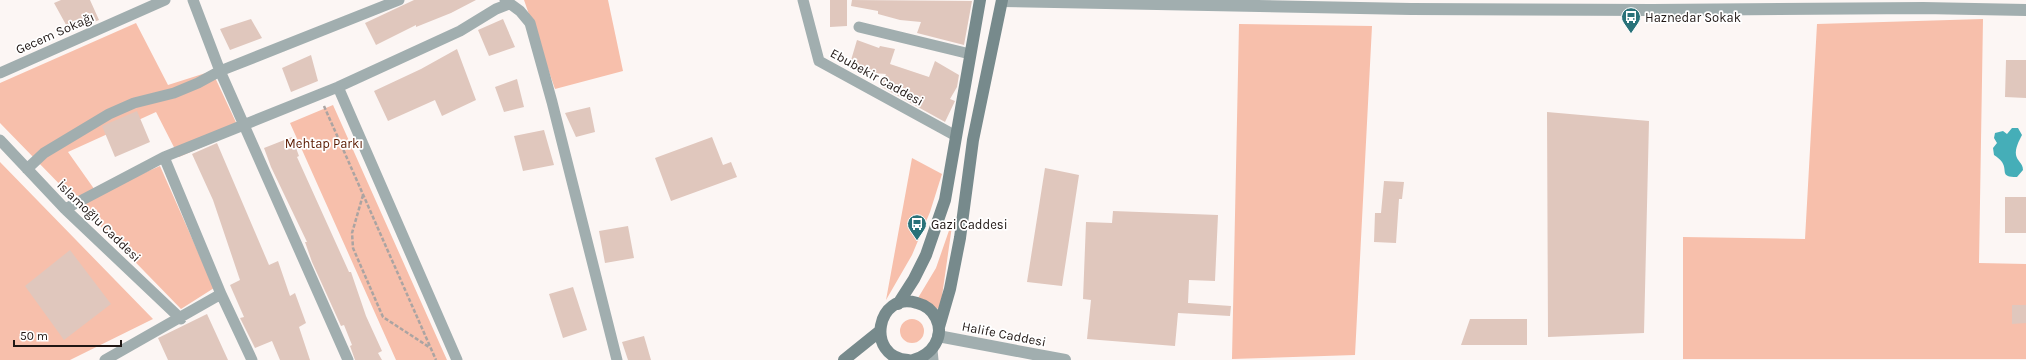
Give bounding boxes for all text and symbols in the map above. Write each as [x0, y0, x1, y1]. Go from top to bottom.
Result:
bus stop icon: Haznedar Sokak [1620, 6, 1642, 34]
street label: Gecem Sokağı [13, 9, 97, 57]
place label: Haznedar Sokak [1645, 10, 1741, 25]
street label: Ebubekir Caddesi [828, 45, 926, 109]
park label: Mehtap Parkı [285, 136, 363, 151]
street label: İslamoğlu Caddesi [54, 177, 144, 265]
bus stop icon: Gazi Caddesi [906, 213, 928, 241]
place label: Gazi Caddesi [931, 217, 1008, 232]
street label: Halife Caddesi [961, 318, 1047, 350]
scale bar [14, 322, 121, 348]
text: 50 m [20, 329, 48, 343]

